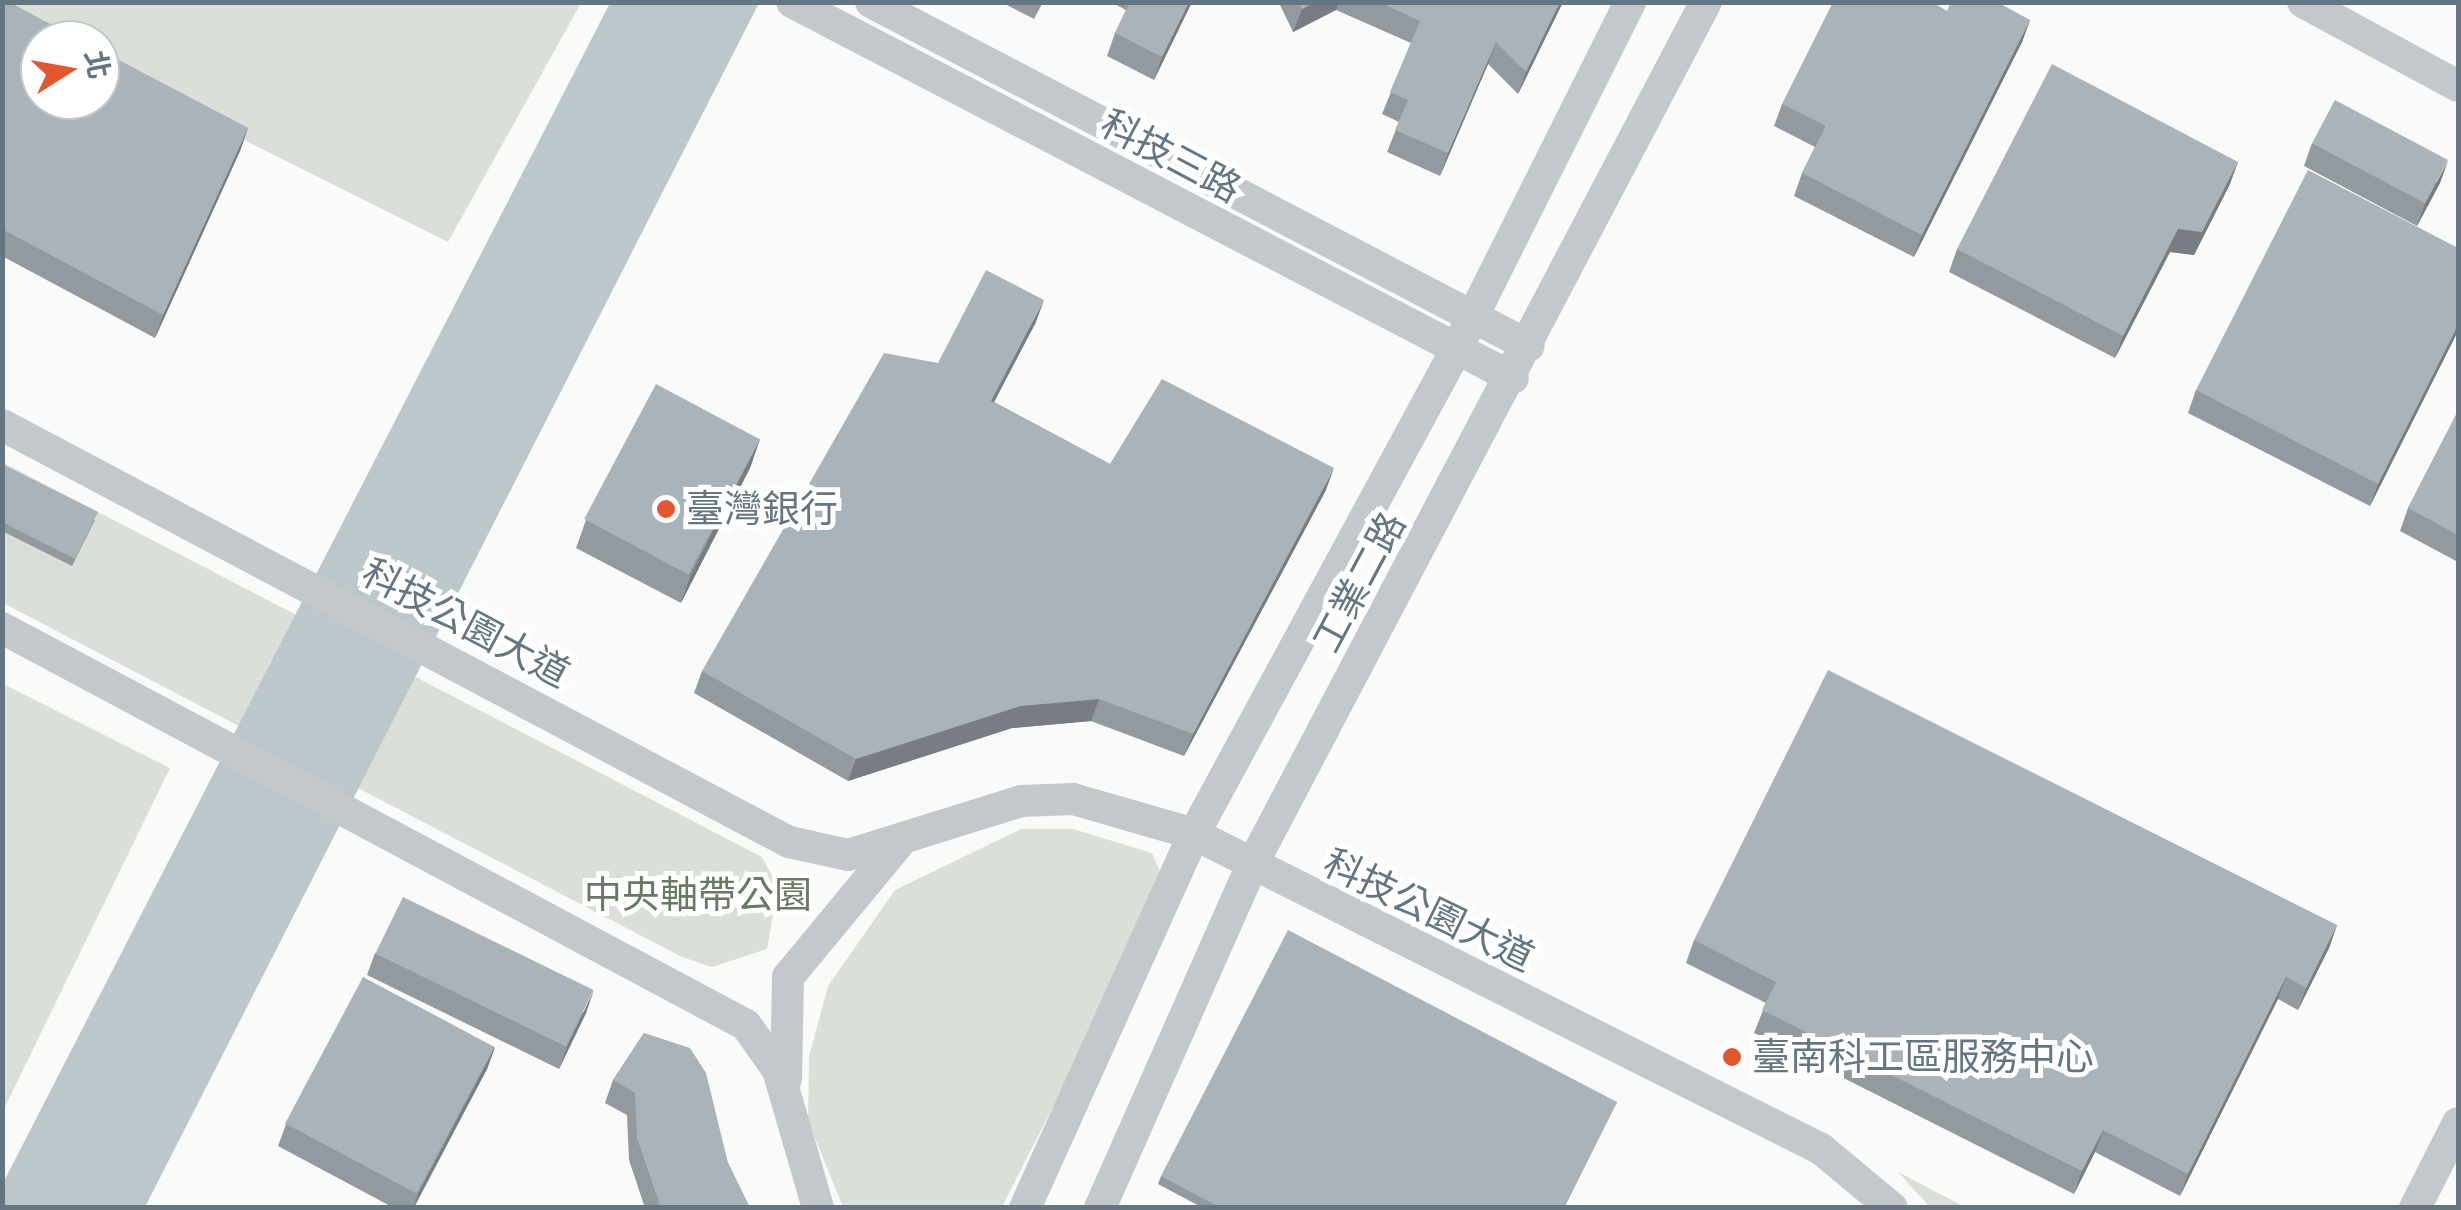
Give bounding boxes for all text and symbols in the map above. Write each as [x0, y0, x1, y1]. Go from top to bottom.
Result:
north arrow [20, 20, 120, 120]
text: 北 [78, 47, 118, 82]
street label: 科技三路 [1093, 100, 1249, 212]
place label: 臺灣銀行 [686, 486, 838, 532]
marker: 臺灣銀行 [655, 498, 677, 520]
street label: 工業二路 [1303, 504, 1415, 660]
street label: 科技公園大道 [355, 549, 577, 697]
street label: 科技公園大道 [1317, 840, 1541, 980]
park label: 中央軸帶公園 [584, 872, 812, 918]
place label: 臺南科工區服務中心 [1752, 1034, 2094, 1080]
marker: 臺南科工區服務中心 [1721, 1046, 1743, 1068]

